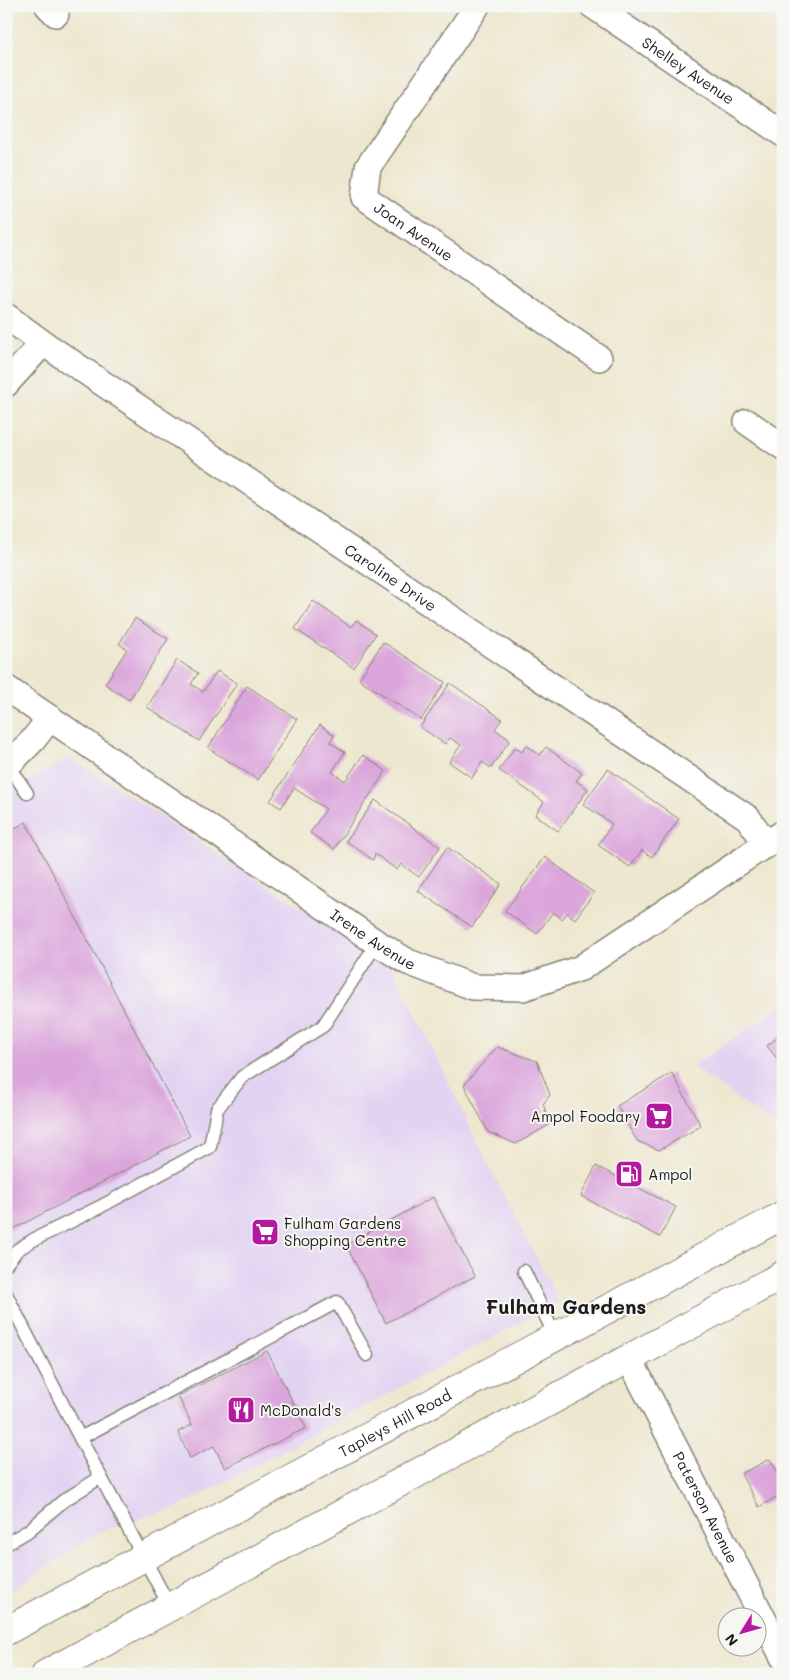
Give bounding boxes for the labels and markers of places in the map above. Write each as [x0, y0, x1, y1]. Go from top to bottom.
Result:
supermarket icon: Ampol Foodary [644, 1101, 674, 1131]
place label: Ampol Foodary [531, 1106, 640, 1126]
fuel station icon: Ampol [614, 1159, 644, 1189]
place label: Ampol [648, 1164, 692, 1184]
place label: Fulham Gardens Shopping Centre [284, 1213, 406, 1250]
supermarket icon: Fulham Gardens Shopping Centre [250, 1217, 280, 1247]
restaurant icon: McDonald's [226, 1395, 256, 1425]
place label: McDonald's [260, 1400, 342, 1420]

